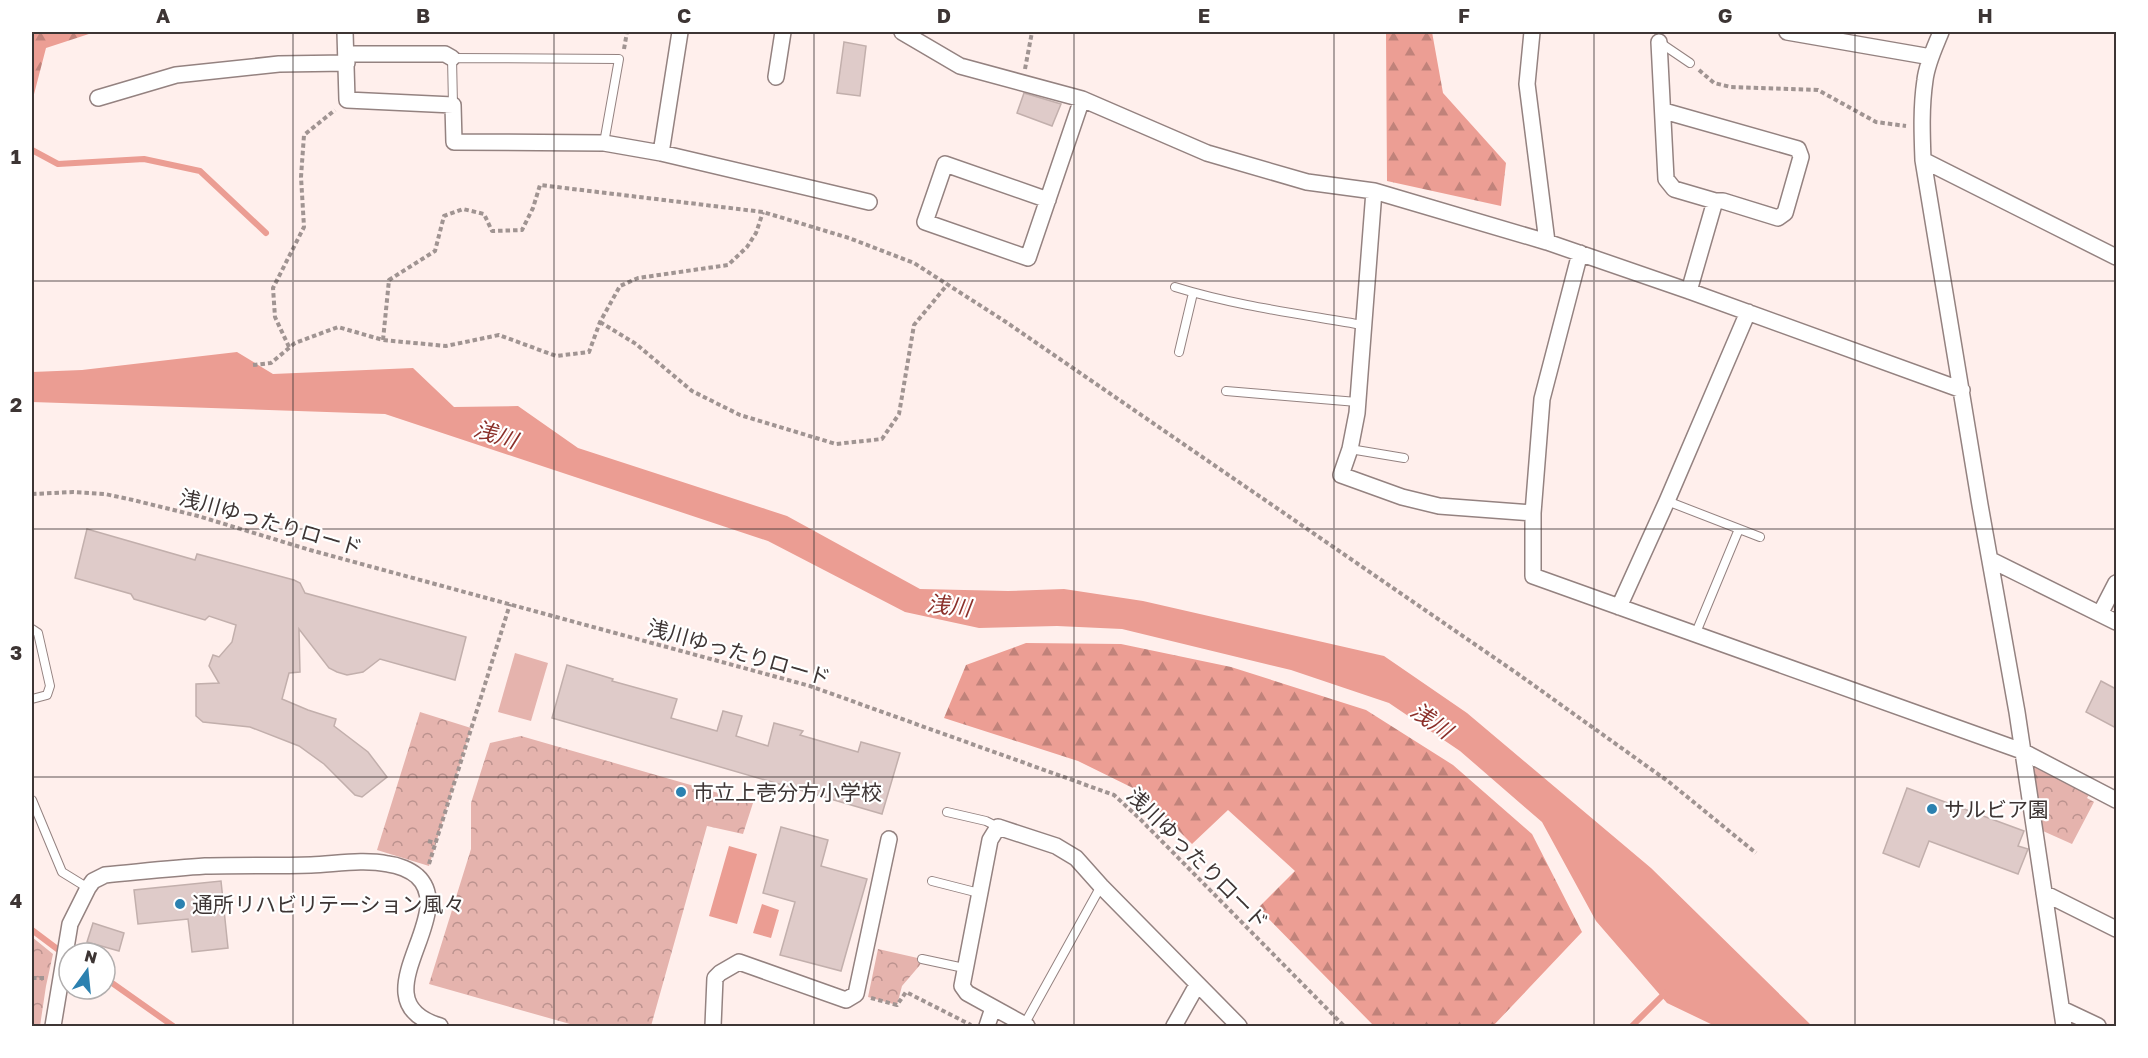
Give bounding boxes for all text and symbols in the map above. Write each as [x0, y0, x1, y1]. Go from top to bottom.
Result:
text: A [156, 3, 170, 27]
text: B [416, 3, 430, 27]
text: C [677, 3, 691, 27]
text: D [937, 3, 951, 27]
text: E [1198, 3, 1210, 27]
text: F [1458, 3, 1470, 27]
text: G [1718, 3, 1732, 27]
text: H [1977, 3, 1993, 27]
text: 1 [11, 144, 21, 168]
text: 2 [10, 392, 22, 416]
water label: 浅川 [471, 414, 523, 454]
street label: 浅川ゆったりロード [177, 483, 365, 561]
water label: 浅川 [926, 589, 974, 621]
street label: 浅川ゆったりロード [645, 613, 833, 691]
text: 3 [10, 640, 22, 664]
water label: 浅川 [1406, 696, 1459, 745]
place label: 市立上壱分方小学校 [693, 779, 882, 805]
street label: 浅川ゆったりロード [1122, 782, 1274, 934]
marker: 市立上壱分方小学校 [674, 785, 688, 799]
place label: サルビア園 [1944, 796, 2049, 822]
marker: サルビア園 [1925, 802, 1939, 816]
text: 4 [10, 888, 22, 912]
place label: 通所リハビリテーション風々 [192, 891, 465, 917]
marker: 通所リハビリテーション風々 [173, 897, 187, 911]
north arrow [57, 941, 117, 1001]
text: N [82, 945, 99, 968]

